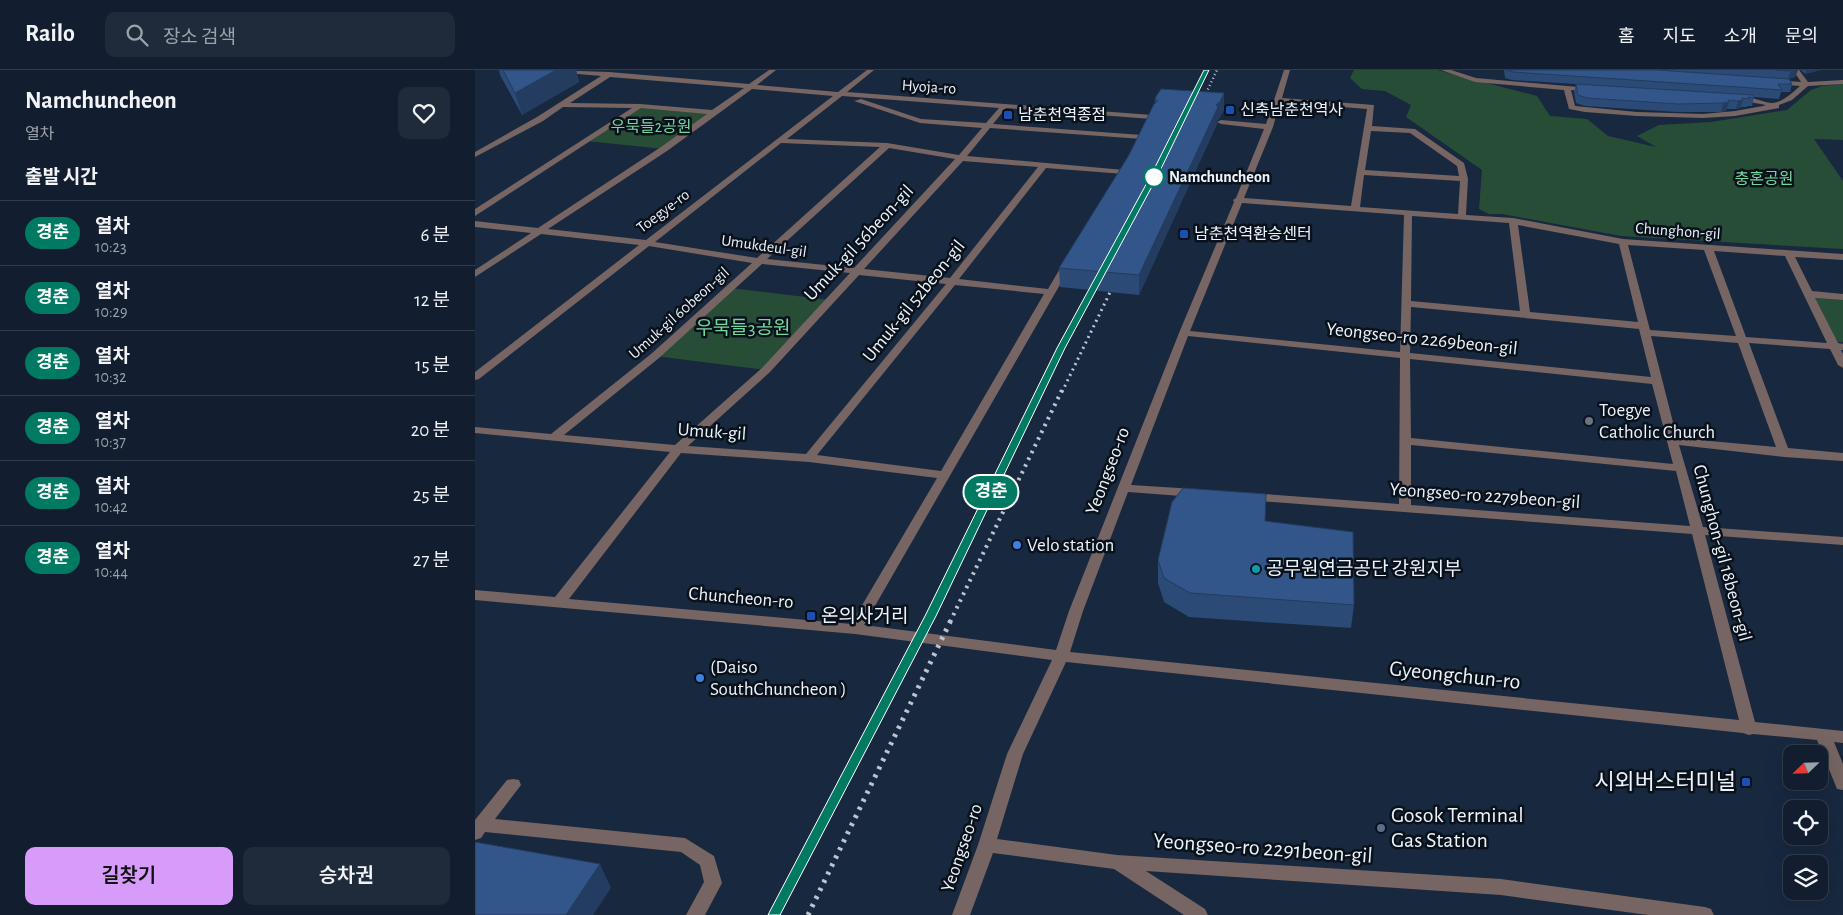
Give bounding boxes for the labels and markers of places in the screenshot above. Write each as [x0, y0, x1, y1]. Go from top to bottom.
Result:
place label: 신축남춘천역사 [1240, 101, 1343, 118]
marker: 신축남춘천역사 [1224, 104, 1236, 116]
place label: 남춘천역종점 [1018, 106, 1106, 123]
marker: 남춘천역종점 [1002, 109, 1014, 121]
marker: Namchuncheon [1143, 166, 1165, 188]
place label: Namchuncheon [1169, 169, 1270, 185]
place label: 남춘천역환승센터 [1194, 225, 1312, 242]
marker: 남춘천역환승센터 [1178, 228, 1190, 240]
place label: Toegye Catholic Church [1599, 401, 1715, 442]
marker: Toegye Catholic Church [1583, 415, 1595, 427]
place label: Velo station [1027, 536, 1114, 555]
marker: Velo station [1011, 539, 1023, 551]
place label: 공무원연금공단 강원지부 [1266, 559, 1461, 579]
marker: 공무원연금공단 강원지부 [1250, 563, 1262, 575]
place label: 온의사거리 [821, 606, 908, 626]
marker: 온의사거리 [805, 610, 817, 622]
place label: (Daiso SouthChuncheon ) [710, 658, 846, 699]
marker: (Daiso SouthChuncheon ) [694, 672, 706, 684]
place label: 시외버스터미널 [1594, 770, 1736, 793]
marker: 시외버스터미널 [1740, 776, 1752, 788]
place label: Gosok Terminal Gas Station [1391, 804, 1524, 851]
marker: Gosok Terminal Gas Station [1375, 822, 1387, 834]

